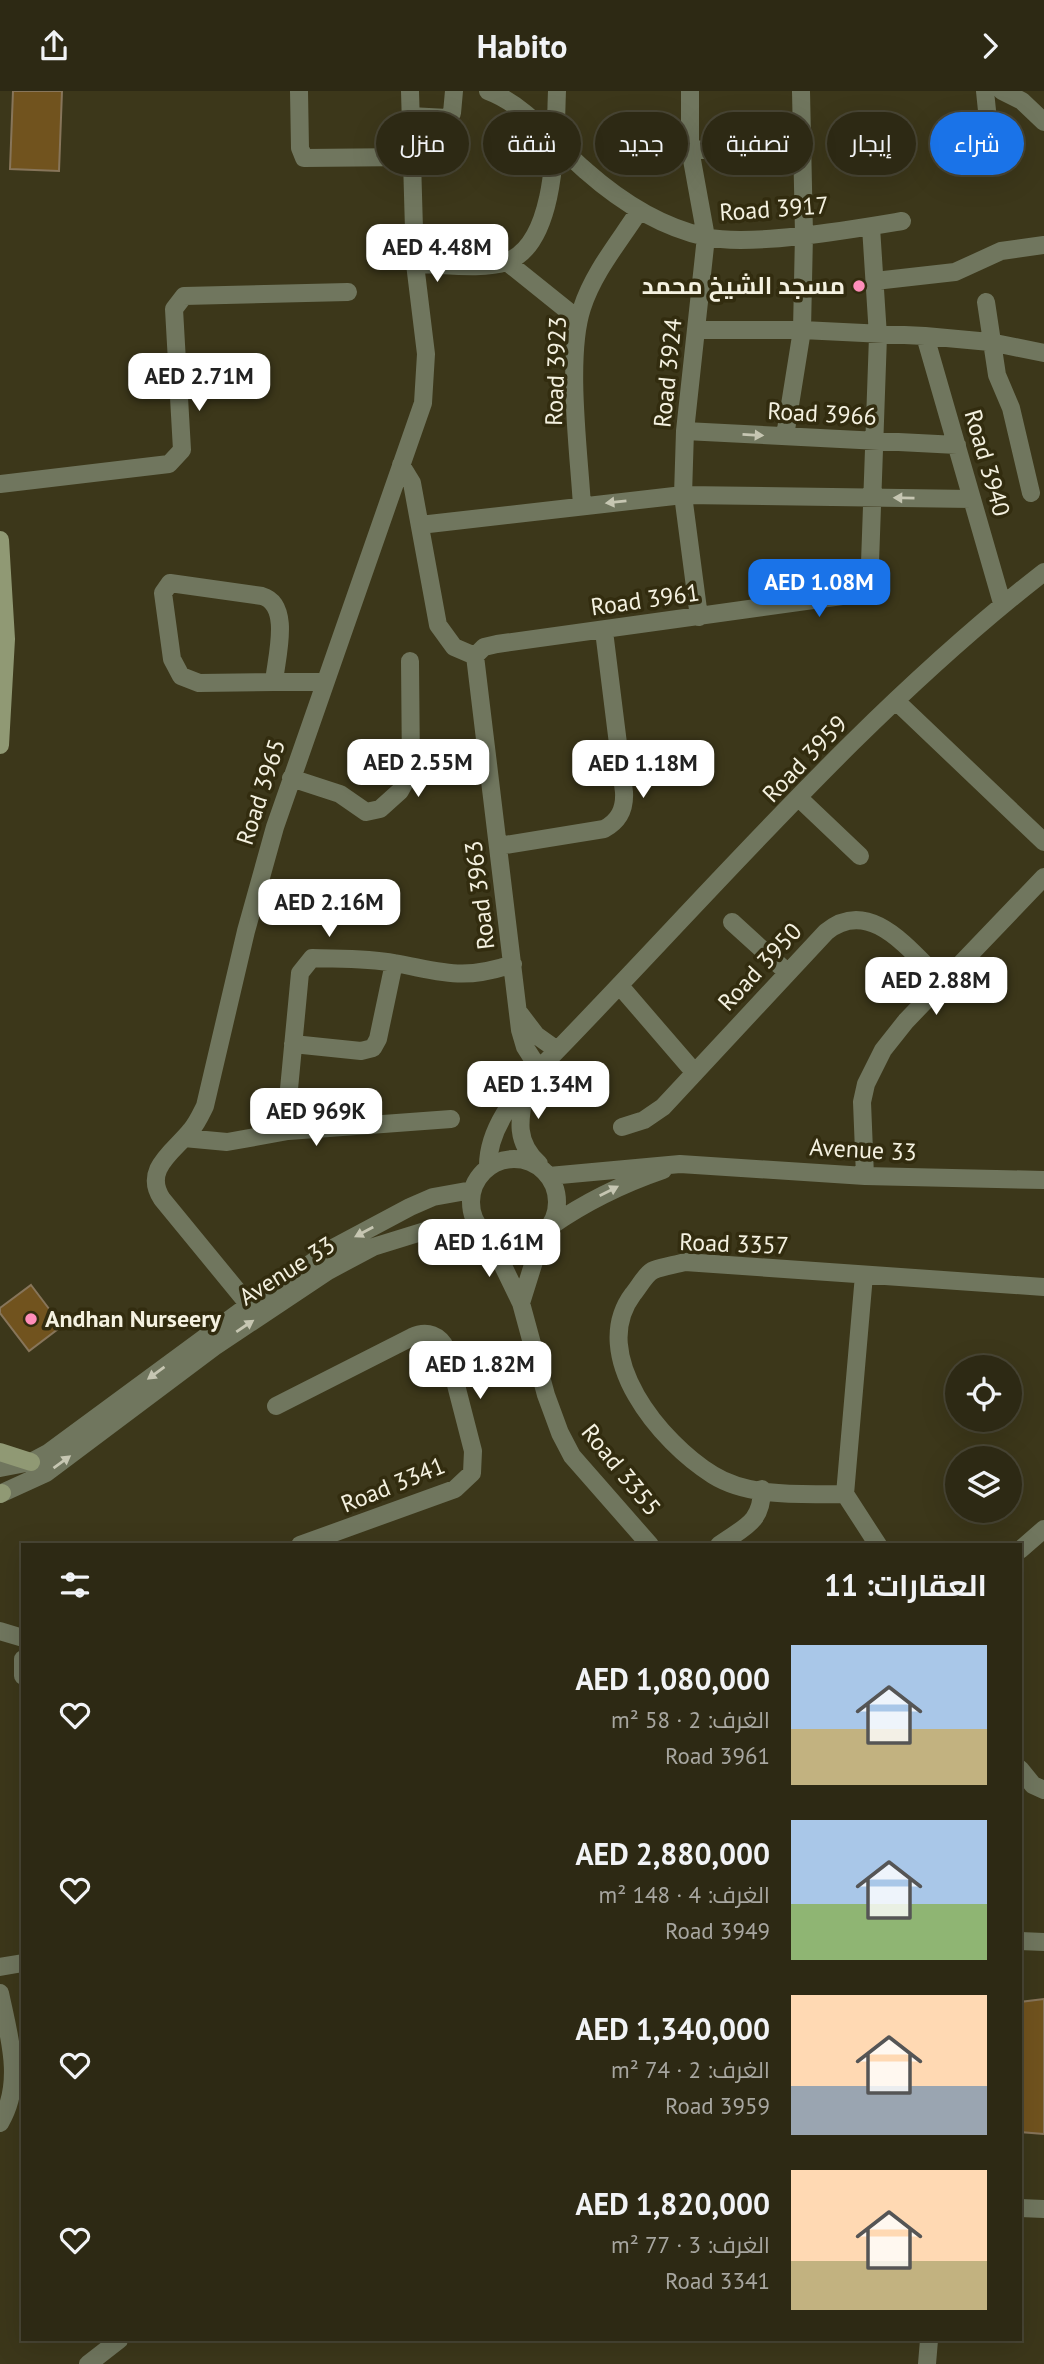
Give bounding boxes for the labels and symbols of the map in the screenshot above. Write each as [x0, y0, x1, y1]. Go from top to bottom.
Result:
street label: Road 3917 [718, 189, 830, 228]
pin: AED 4.48M [357, 225, 517, 284]
place label: مسجد الشيخ محمد [642, 270, 845, 302]
marker: مسجد الشيخ محمد [851, 278, 867, 294]
street label: Road 3923 [538, 316, 573, 426]
street label: Road 3924 [646, 317, 689, 429]
pin: AED 2.71M [119, 353, 279, 413]
street label: Road 3966 [767, 395, 878, 432]
street label: Road 3940 [957, 406, 1017, 520]
one-way arrow [743, 429, 765, 440]
one-way arrow [893, 492, 915, 504]
one-way arrow [604, 497, 626, 508]
pin: AED 1.08M [739, 559, 899, 619]
street label: Road 3961 [589, 577, 701, 622]
street label: Road 3959 [755, 708, 854, 809]
street label: Road 3965 [229, 735, 292, 849]
pin: AED 2.55M [338, 739, 498, 799]
pin: AED 1.18M [563, 741, 723, 800]
street label: Road 3963 [457, 839, 502, 951]
pin: AED 2.16M [249, 879, 409, 939]
street label: Road 3950 [711, 916, 808, 1017]
pin: AED 2.88M [856, 957, 1016, 1017]
pin: AED 1.34M [458, 1061, 618, 1121]
pin: AED 969K [244, 1089, 388, 1148]
street label: Avenue 33 [809, 1131, 918, 1168]
one-way arrow [599, 1185, 619, 1196]
pin: AED 1.61M [409, 1219, 569, 1279]
one-way arrow [354, 1226, 374, 1238]
street label: Road 3357 [679, 1226, 789, 1261]
street label: Avenue 33 [233, 1229, 341, 1312]
place label: Andhan Nurseery [45, 1303, 222, 1334]
marker: Andhan Nurseery [23, 1311, 39, 1327]
one-way arrow [235, 1320, 255, 1333]
pin: AED 1.82M [400, 1341, 560, 1401]
one-way arrow [147, 1366, 165, 1380]
street label: Road 3355 [575, 1417, 668, 1522]
street label: Road 3341 [336, 1450, 449, 1519]
one-way arrow [53, 1455, 71, 1469]

